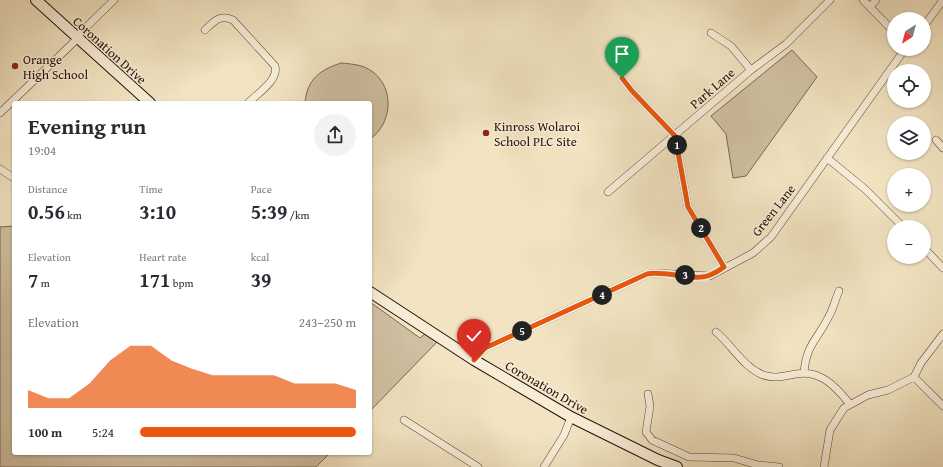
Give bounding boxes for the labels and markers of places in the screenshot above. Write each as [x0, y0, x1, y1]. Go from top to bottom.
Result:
pin [605, 37, 639, 78]
place label: Orange High School [23, 50, 88, 84]
marker: Orange High School [10, 61, 20, 71]
place label: Kinross Wolaroi School PLC Site [494, 117, 580, 151]
marker: Kinross Wolaroi School PLC Site [481, 128, 491, 138]
pin: 1 [667, 135, 687, 155]
pin: 2 [691, 218, 711, 238]
pin: 3 [675, 265, 695, 285]
pin: 4 [592, 285, 612, 305]
pin [457, 319, 491, 360]
pin: 5 [512, 321, 532, 341]

